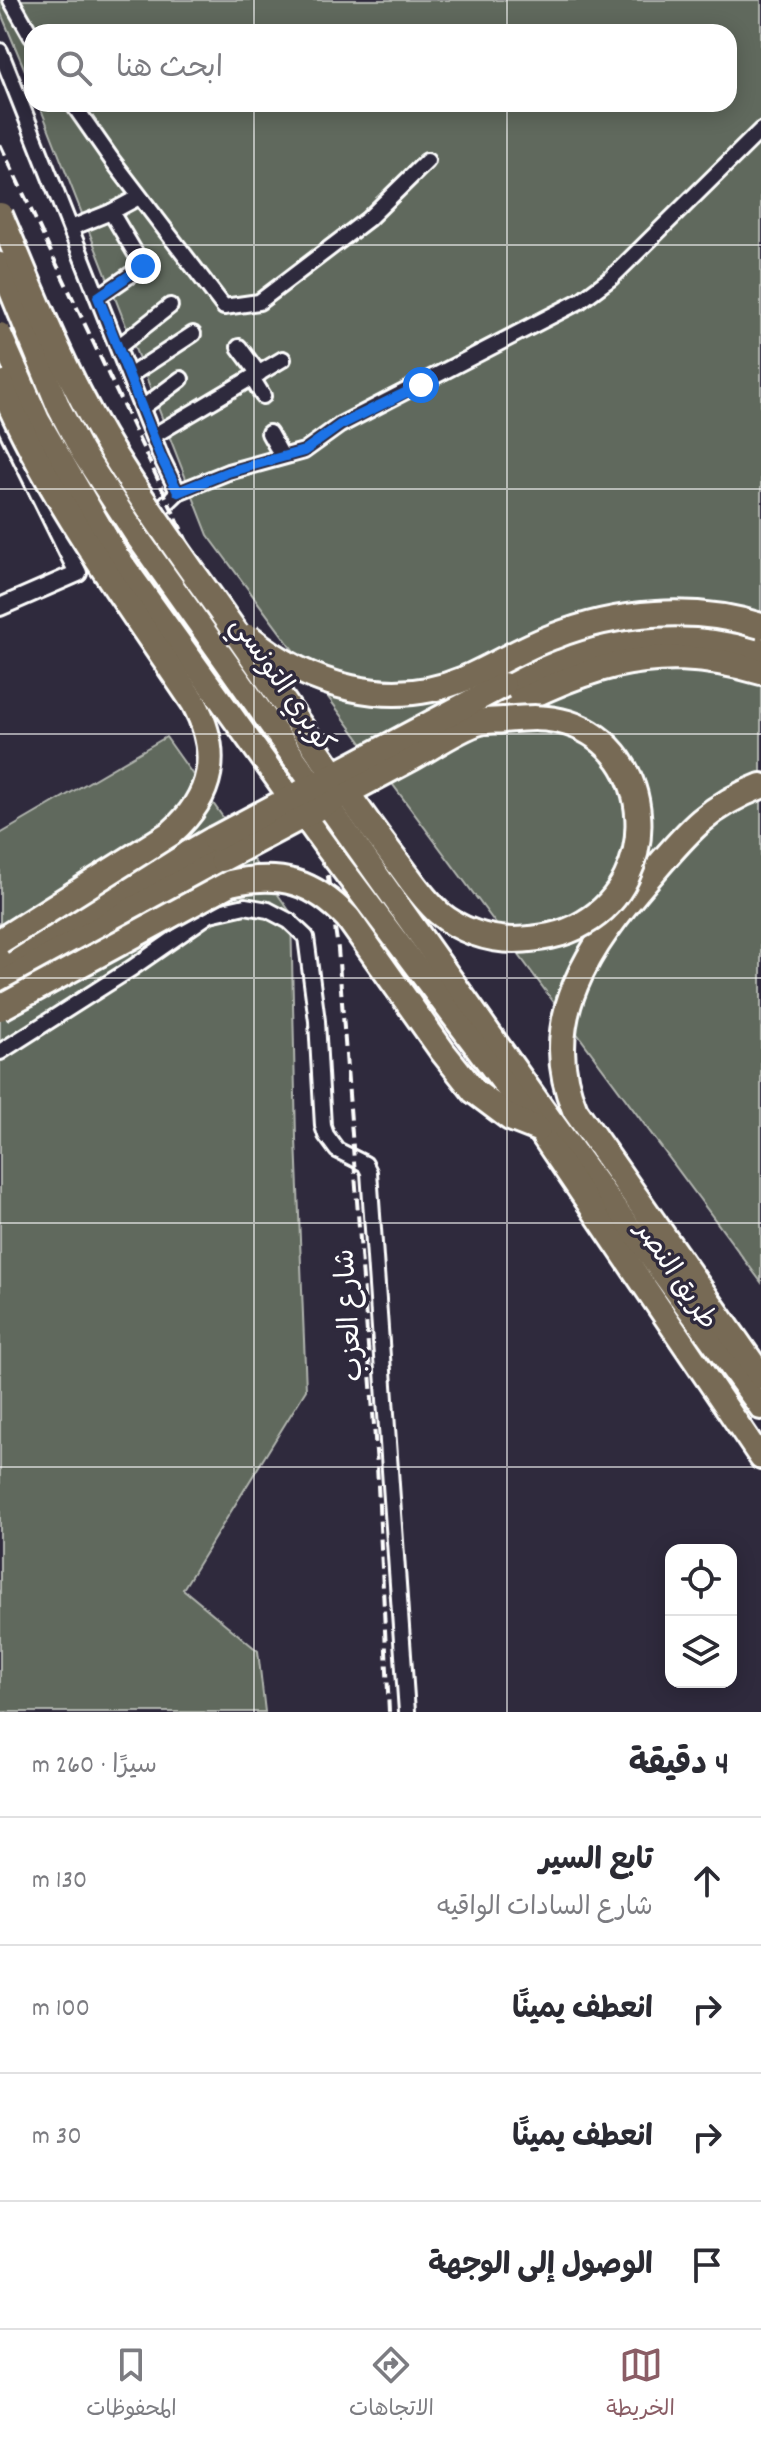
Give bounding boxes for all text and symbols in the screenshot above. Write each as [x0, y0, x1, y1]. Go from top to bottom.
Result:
search box [24, 24, 737, 112]
icon: search [52, 46, 96, 90]
text: ابحث هنا [116, 49, 223, 92]
route end [125, 248, 161, 284]
route start [403, 367, 439, 403]
street label: كوبري التونسي [218, 609, 342, 763]
street label: طريق النصر [622, 1213, 725, 1339]
street label: شارع العزب [327, 1247, 377, 1383]
map controls [665, 1544, 737, 1688]
button: locate [665, 1544, 737, 1616]
button: layers [665, 1616, 737, 1688]
text: 4 دقيقة [629, 1742, 729, 1791]
text: سيرًا · 260 m [32, 1748, 157, 1785]
text: تابع السير [539, 1841, 653, 1884]
icon: ahead [685, 1859, 729, 1903]
text: 130 m [32, 1863, 87, 1900]
text: شارع السادات الواقيه [437, 1890, 653, 1927]
icon: right [685, 1987, 729, 2031]
text: انعطف يمينًا [512, 1990, 653, 2033]
text: 100 m [32, 1991, 90, 2028]
icon: right [685, 2115, 729, 2159]
text: انعطف يمينًا [512, 2118, 653, 2161]
text: 30 m [32, 2119, 82, 2156]
icon: arrive [685, 2243, 729, 2287]
text: الوصول إلى الوجهة [428, 2246, 653, 2289]
tab: المحفوظات [86, 2343, 177, 2427]
tab: الاتجاهات [349, 2343, 434, 2427]
tab: الخريطة [606, 2343, 675, 2427]

